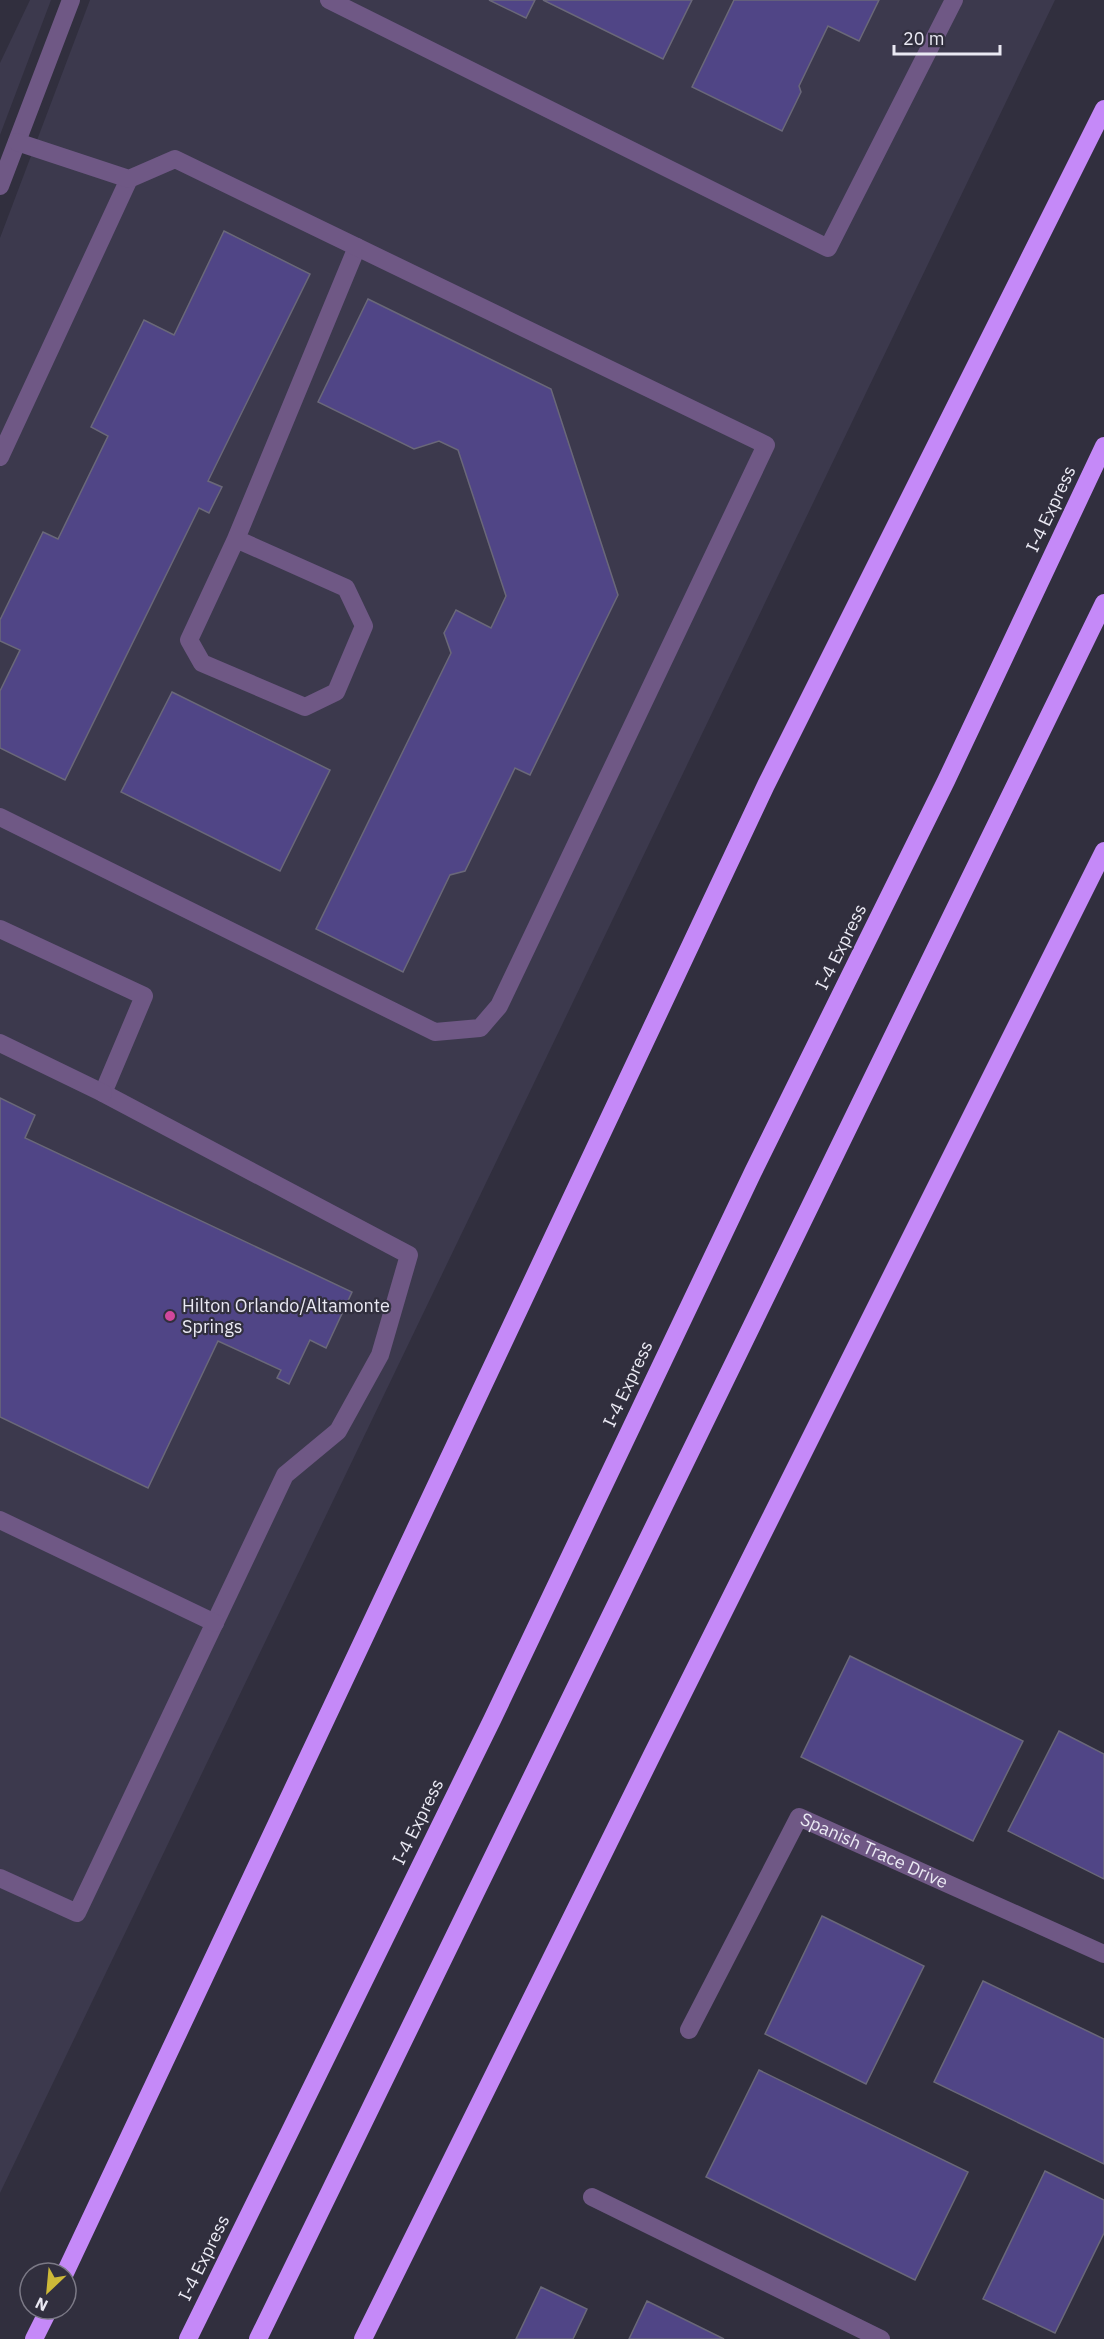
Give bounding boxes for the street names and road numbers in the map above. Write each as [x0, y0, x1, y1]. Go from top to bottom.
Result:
street label: I-4 Express [1021, 462, 1081, 556]
street label: I-4 Express [810, 900, 871, 994]
street label: I-4 Express [598, 1337, 658, 1431]
street label: I-4 Express [387, 1775, 448, 1869]
street label: Spanish Trace Drive [797, 1807, 952, 1893]
street label: I-4 Express [173, 2211, 234, 2305]

